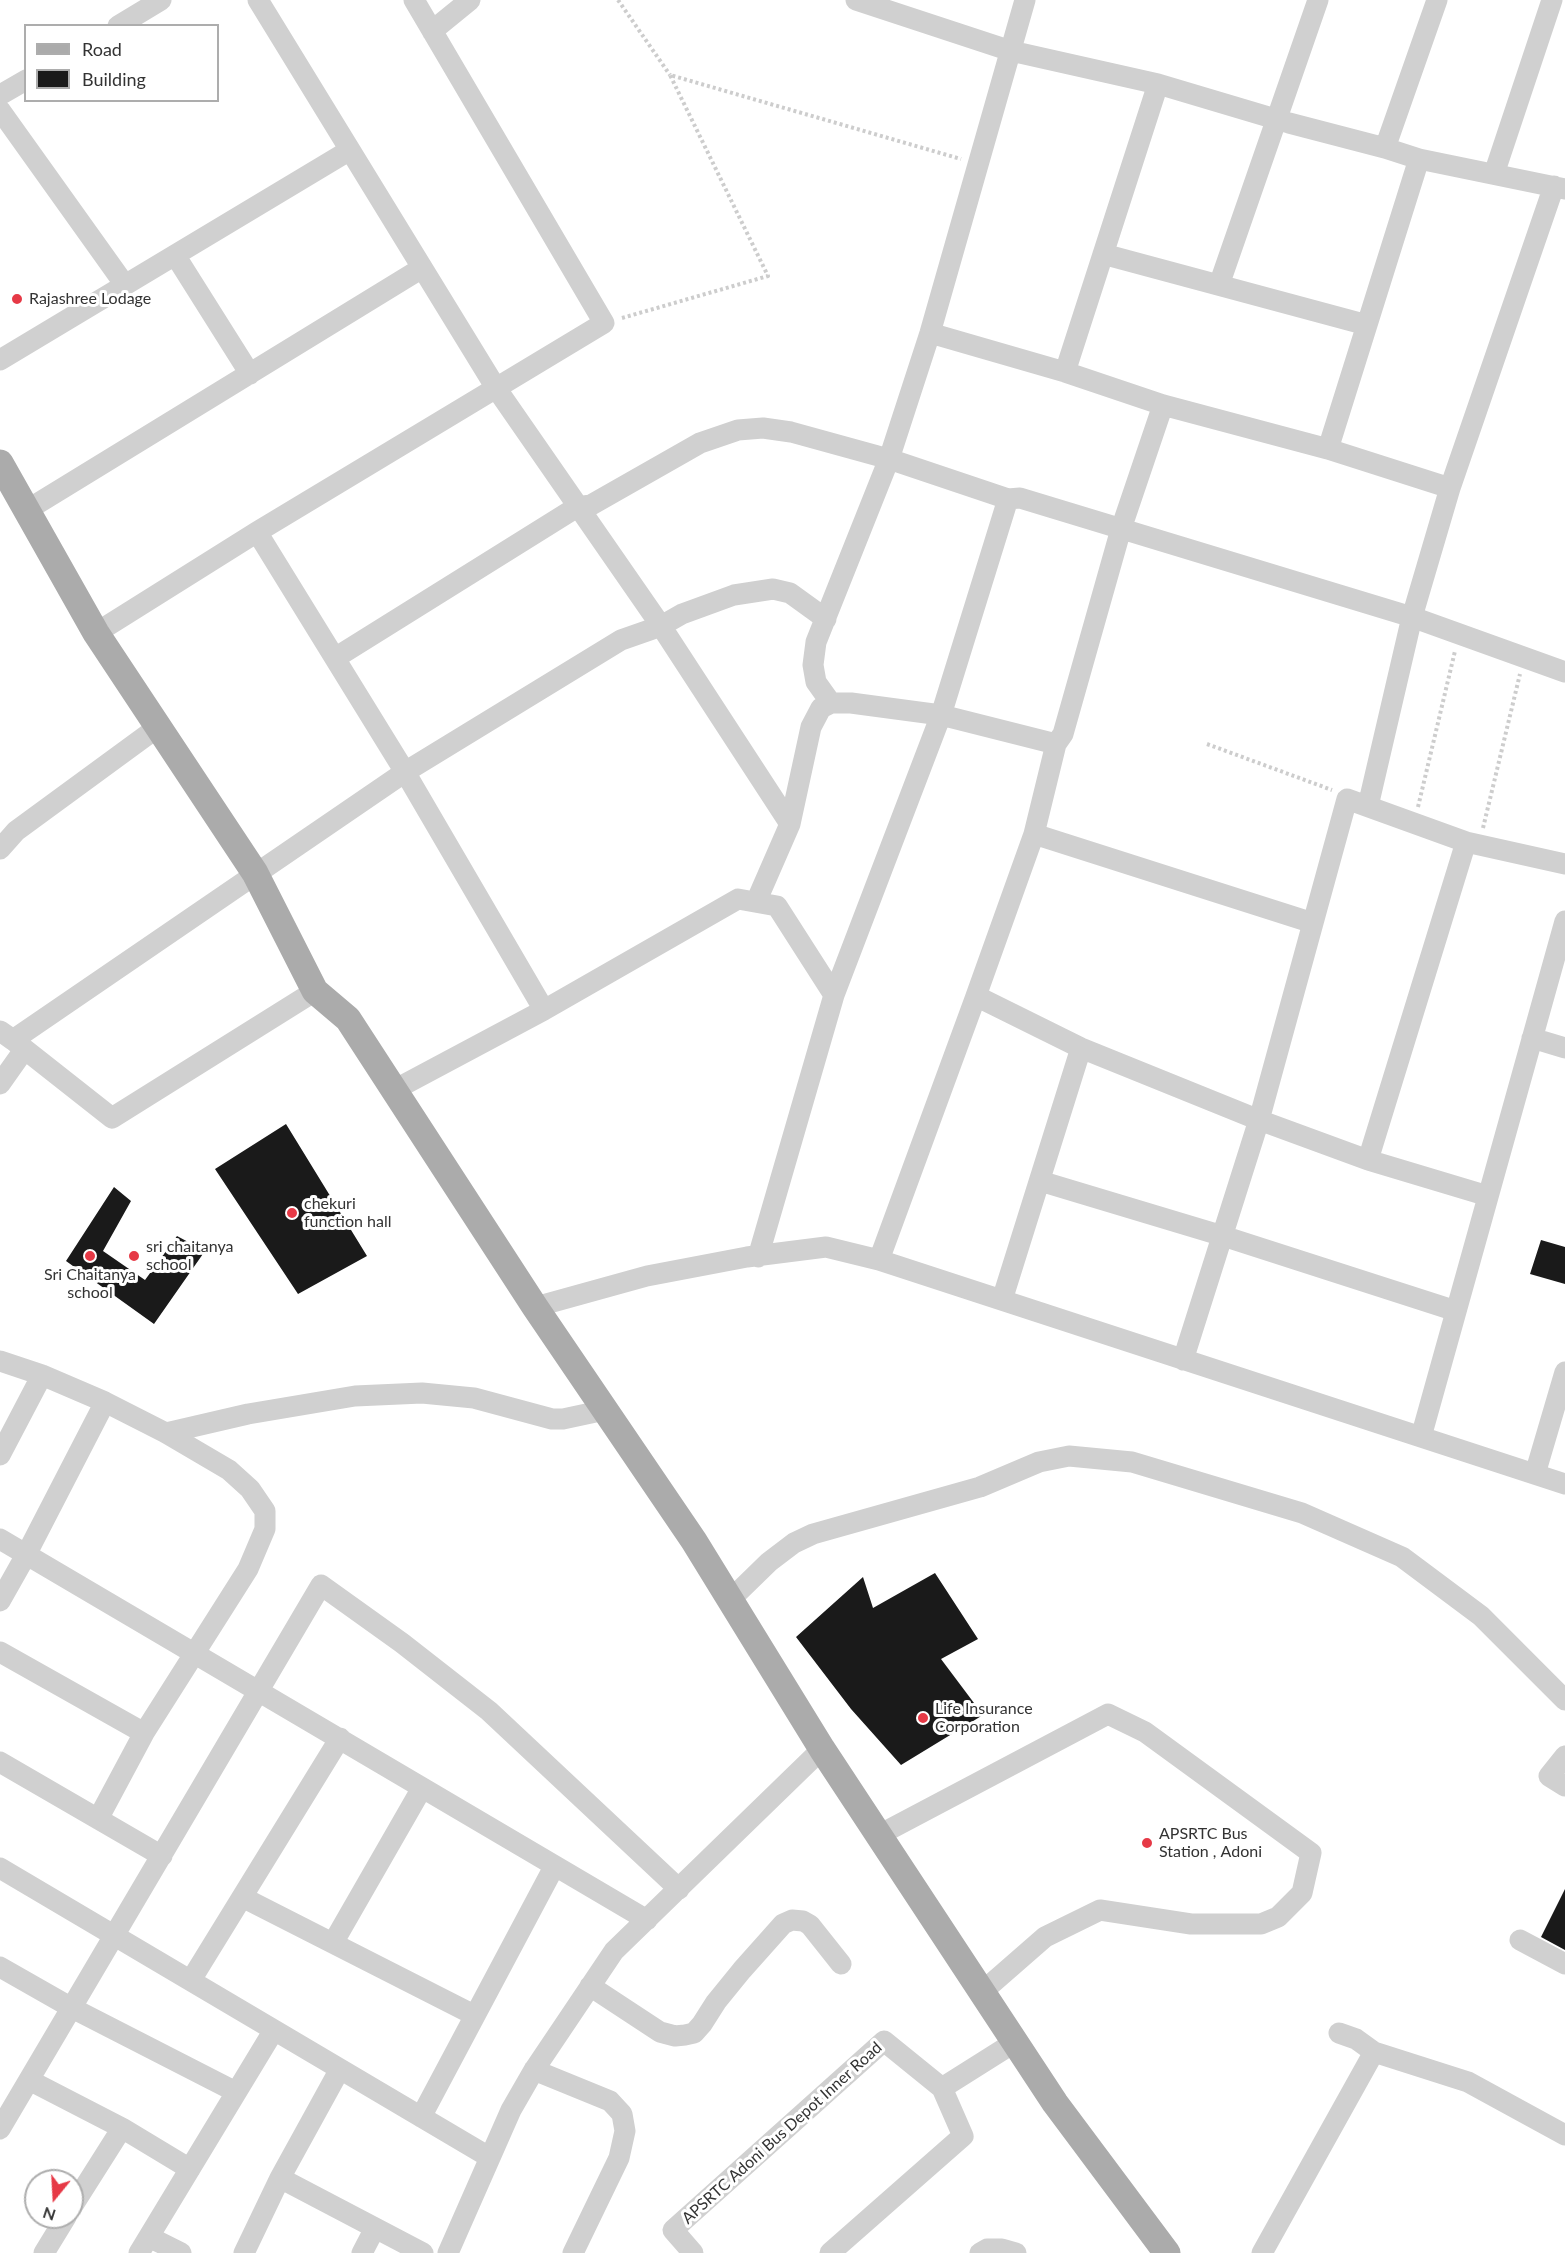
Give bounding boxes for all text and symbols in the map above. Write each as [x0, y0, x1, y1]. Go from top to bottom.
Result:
legend [24, 24, 219, 102]
text: Road [82, 38, 122, 60]
text: Building [82, 68, 146, 90]
place label: Rajashree Lodage [29, 289, 151, 309]
marker: Rajashree Lodage [10, 292, 24, 306]
place label: chekuri function hall [304, 1194, 391, 1232]
marker: chekuri function hall [285, 1206, 299, 1220]
place label: sri chaitanya school [146, 1237, 234, 1275]
marker: Sri Chaitanya school [83, 1249, 97, 1263]
marker: sri chaitanya school [127, 1249, 141, 1263]
place label: Sri Chaitanya school [44, 1265, 136, 1303]
place label: Life Insurance Corporation [935, 1699, 1033, 1737]
marker: Life Insurance Corporation [916, 1711, 930, 1725]
place label: APSRTC Bus Station , Adoni [1159, 1824, 1262, 1862]
marker: APSRTC Bus Station , Adoni [1140, 1836, 1154, 1850]
street label: APSRTC Adoni Bus Depot Inner Road [678, 2038, 886, 2228]
north arrow [24, 2169, 84, 2229]
text: N [40, 2204, 58, 2226]

